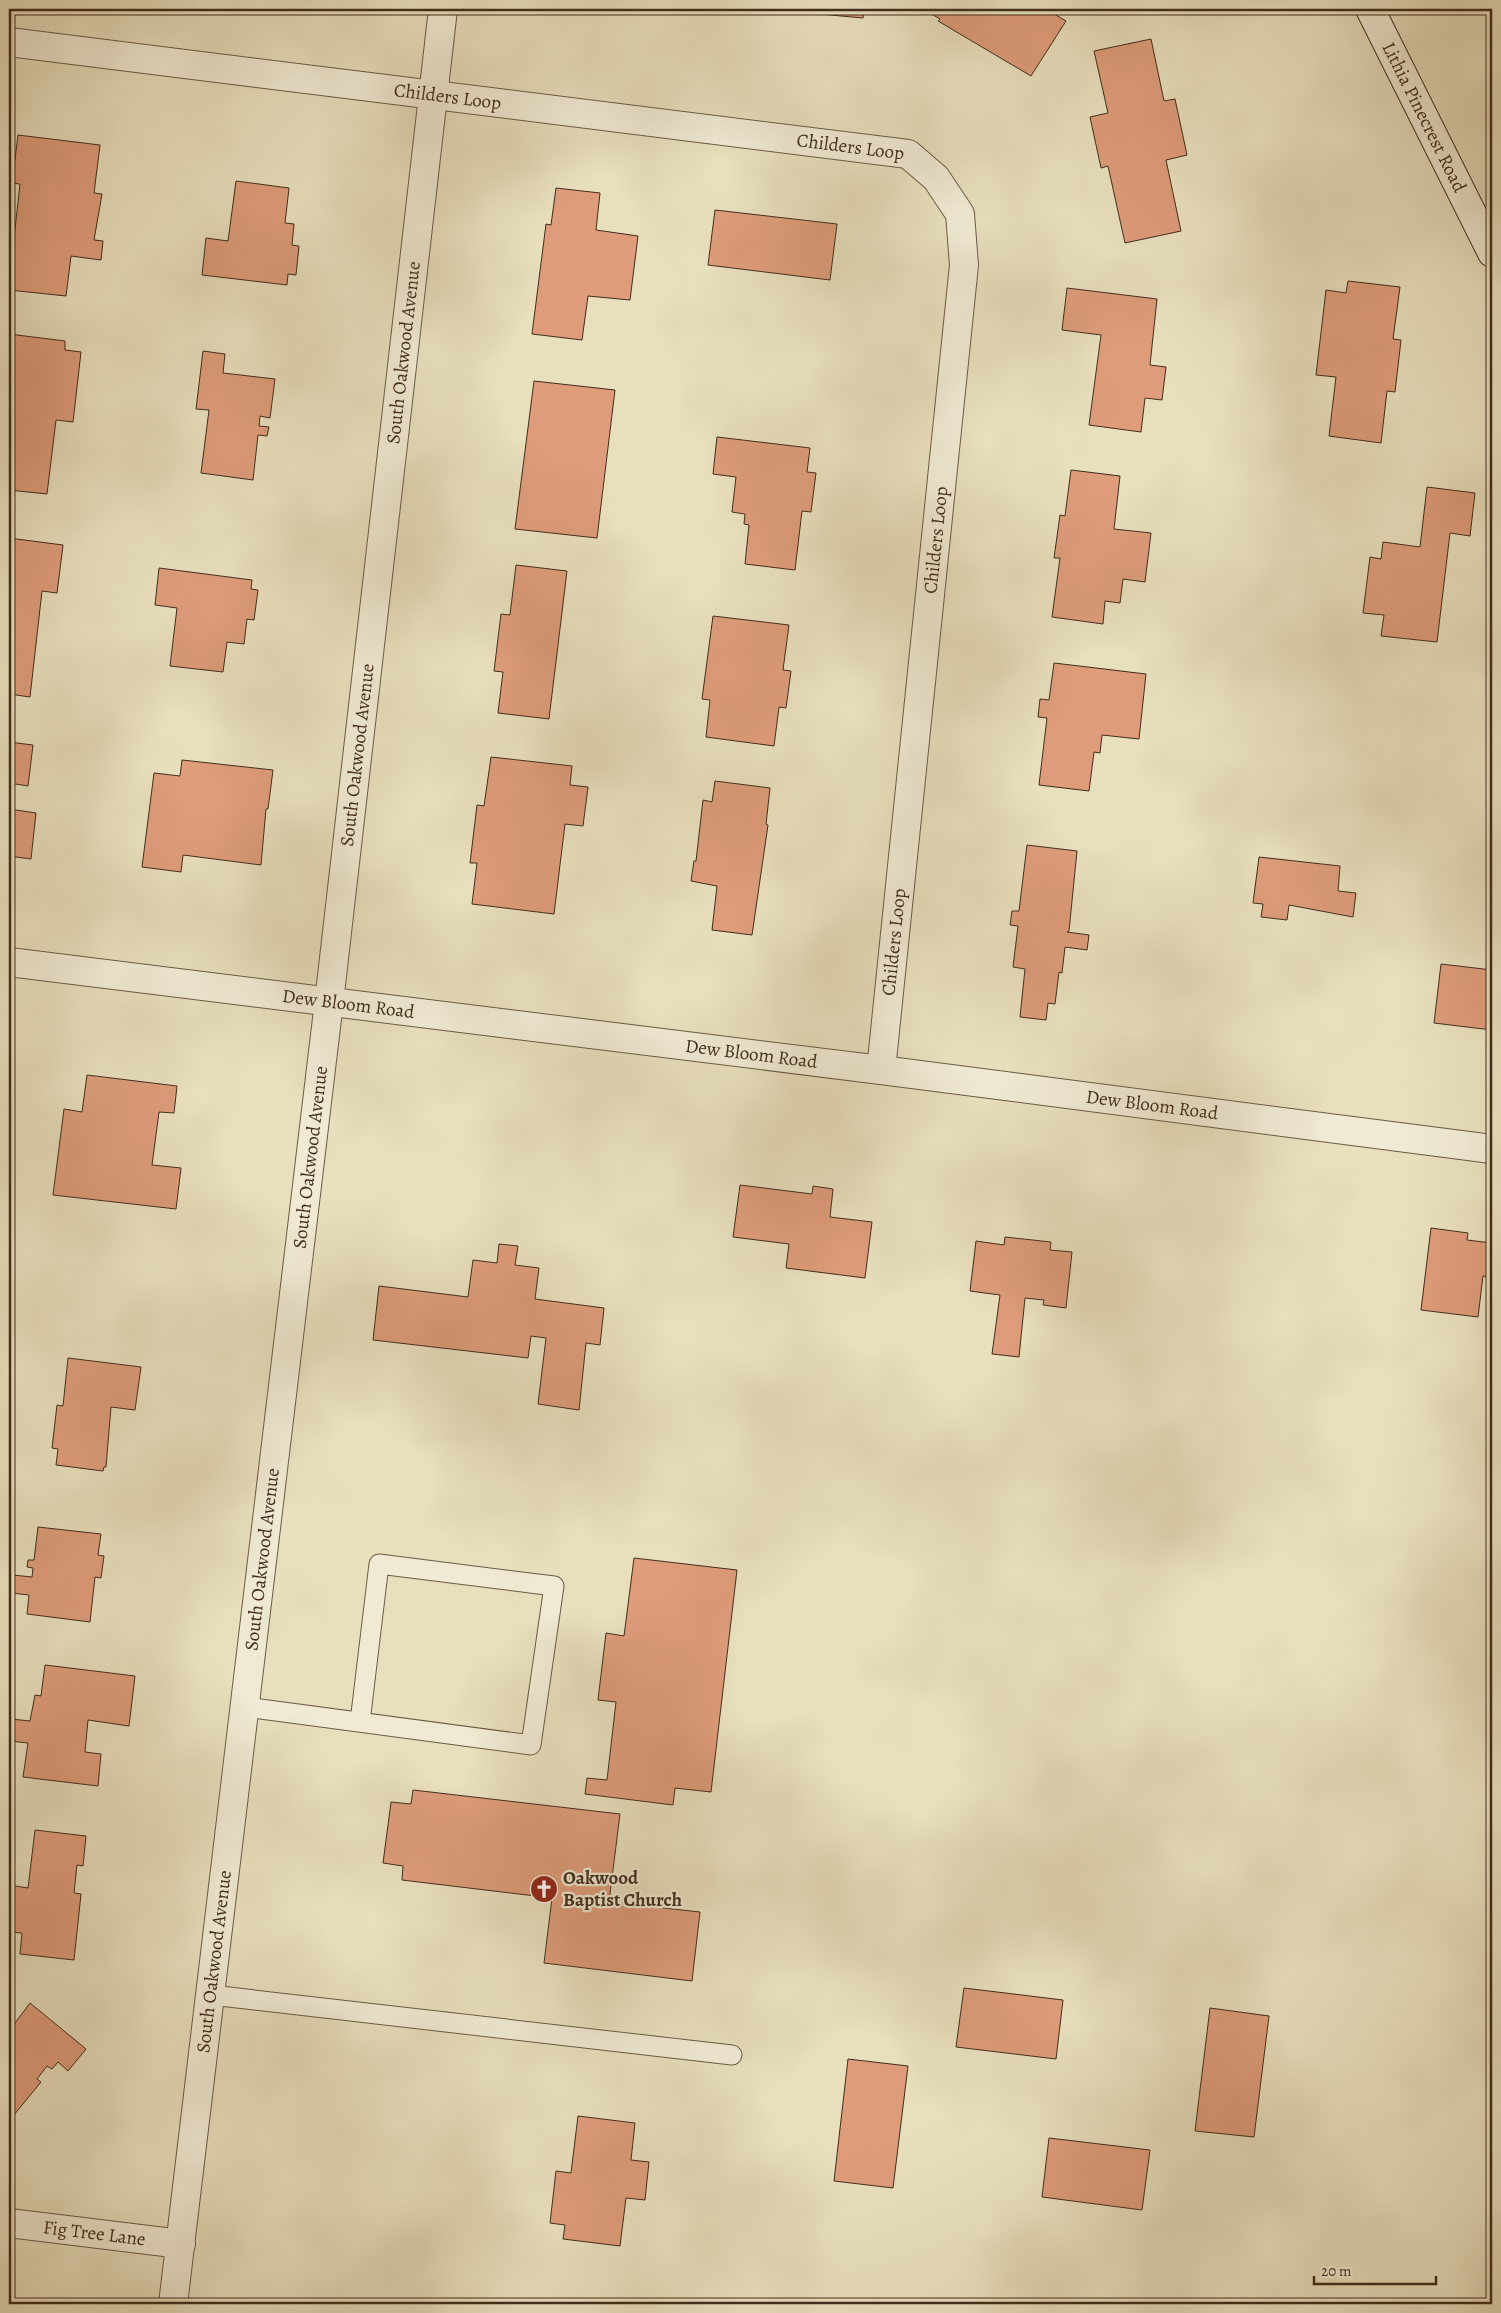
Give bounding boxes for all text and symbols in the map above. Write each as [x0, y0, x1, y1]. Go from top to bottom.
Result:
street label: Lithia Pinecrest Road [1376, 38, 1473, 198]
street label: Childers Loop [392, 77, 503, 116]
street label: Childers Loop [795, 127, 906, 166]
street label: South Oakwood Avenue [380, 260, 427, 445]
street label: Childers Loop [917, 485, 955, 595]
street label: South Oakwood Avenue [334, 662, 381, 848]
street label: Childers Loop [875, 887, 913, 997]
street label: Dew Bloom Road [281, 983, 417, 1025]
street label: Dew Bloom Road [684, 1033, 820, 1075]
street label: South Oakwood Avenue [287, 1064, 334, 1250]
street label: Dew Bloom Road [1084, 1084, 1221, 1127]
street label: South Oakwood Avenue [238, 1467, 286, 1652]
place label: Oakwood Baptist Church [563, 1865, 682, 1913]
street label: South Oakwood Avenue [190, 1869, 238, 2054]
church icon: Oakwood Baptist Church [529, 1874, 559, 1904]
street label: Fig Tree Lane [42, 2214, 147, 2253]
scale bar [1314, 2253, 1436, 2285]
text: 20 m [1321, 2261, 1352, 2281]

